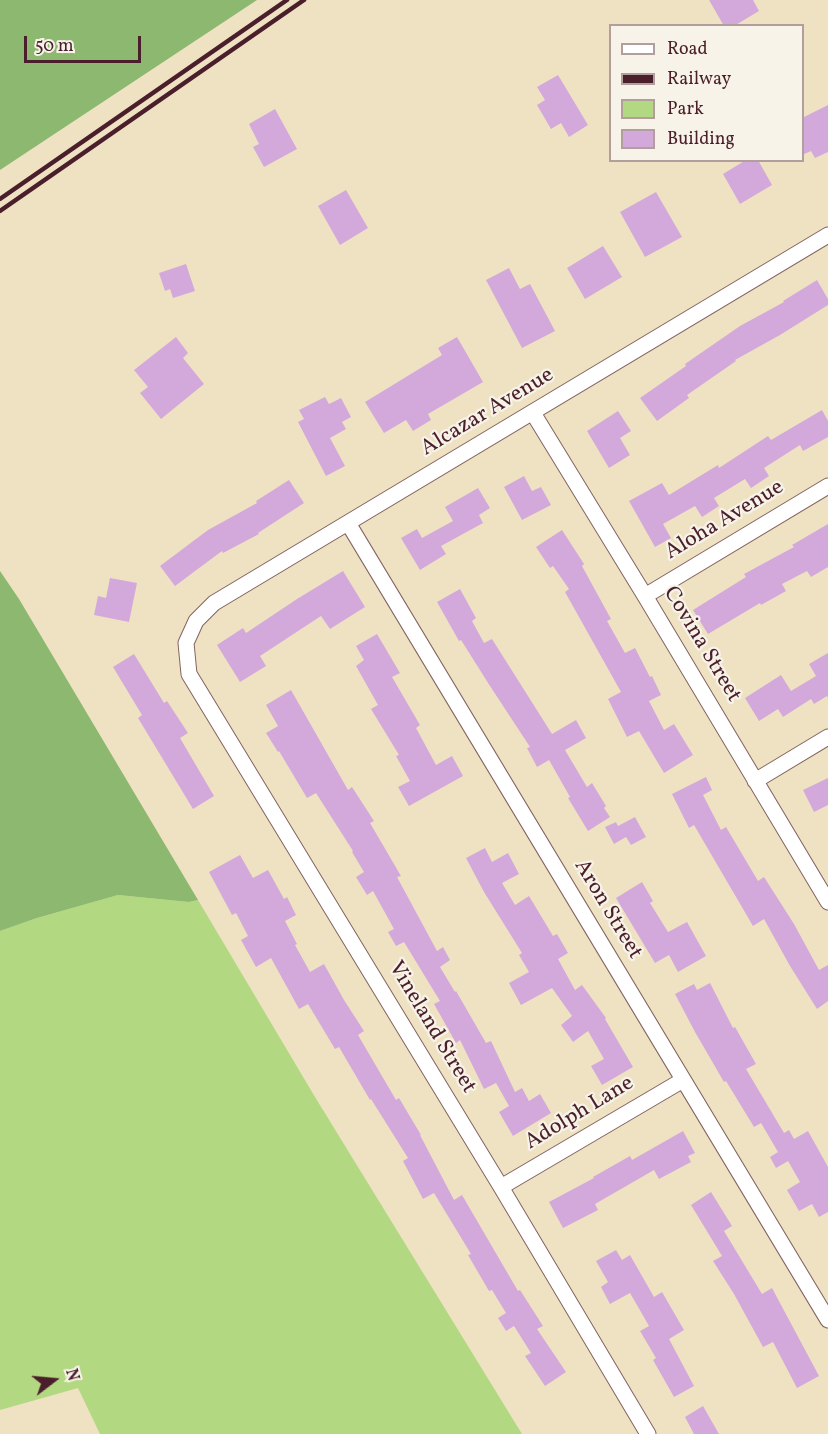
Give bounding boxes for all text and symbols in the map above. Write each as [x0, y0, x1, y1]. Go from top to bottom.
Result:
scale bar [27, 24, 144, 62]
legend [609, 24, 804, 162]
text: 50 m [35, 34, 74, 59]
text: Road [667, 37, 708, 62]
text: Railway [667, 67, 731, 92]
text: Park [667, 97, 704, 122]
text: Building [667, 127, 735, 152]
street label: Alcazar Avenue [417, 363, 559, 463]
street label: Aloha Avenue [661, 475, 789, 567]
street label: Covina Street [656, 582, 746, 708]
street label: Aron Street [567, 855, 647, 965]
street label: Vineland Street [381, 957, 481, 1099]
street label: Adolph Lane [521, 1071, 639, 1157]
north arrow [24, 1350, 84, 1410]
text: N [59, 1366, 83, 1384]

